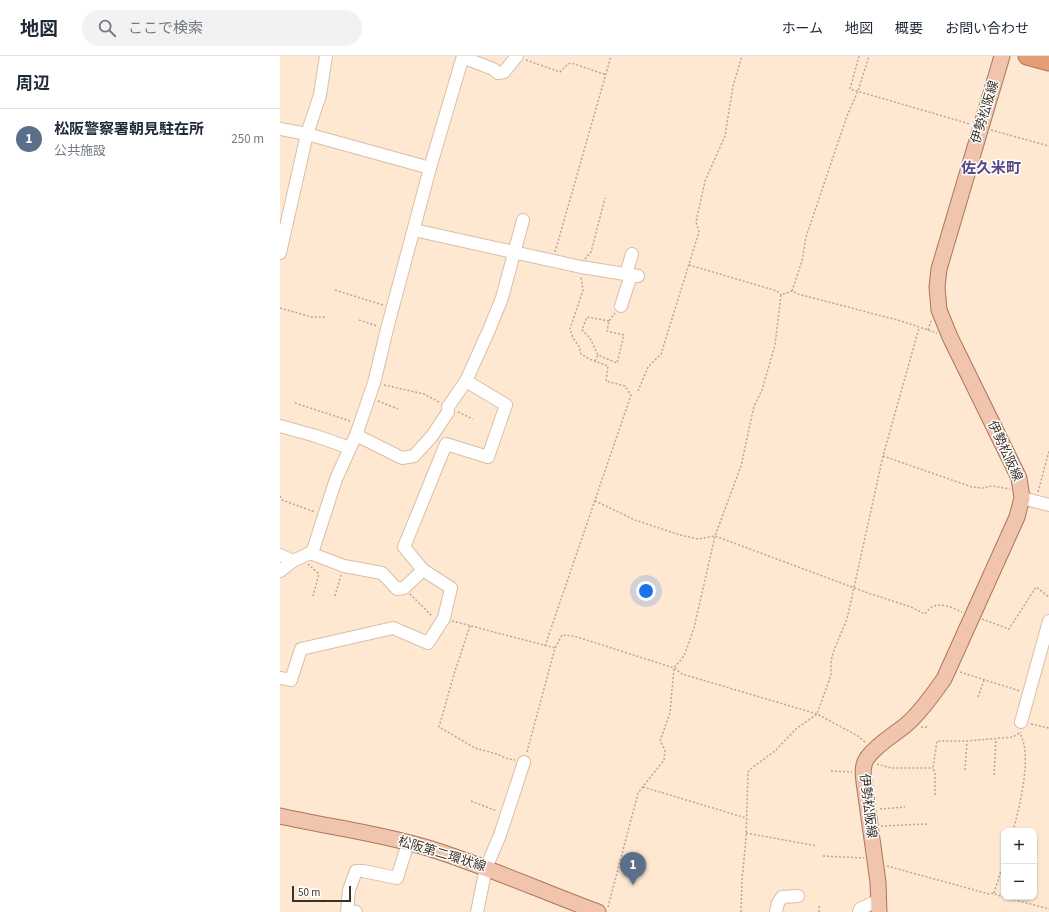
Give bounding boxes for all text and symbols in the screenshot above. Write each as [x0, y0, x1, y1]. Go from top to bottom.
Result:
search box [82, 10, 362, 46]
text: 地図 [20, 16, 58, 43]
icon: search [96, 17, 118, 39]
text: ここで検索 [128, 18, 203, 39]
text: ホーム [781, 19, 823, 39]
text: 地図 [845, 19, 873, 39]
text: 概要 [895, 19, 923, 39]
text: お問い合わせ [945, 19, 1029, 39]
text: 周辺 [16, 72, 50, 96]
street label: 伊勢松阪線 [967, 78, 1003, 146]
text: 松阪警察署朝見駐在所 [54, 119, 204, 140]
text: 1 [26, 130, 32, 148]
text: 250 m [231, 130, 264, 148]
text: 公共施設 [54, 142, 106, 160]
district label: 佐久米町 [961, 158, 1021, 179]
street label: 伊勢松阪線 [983, 418, 1027, 484]
your location [636, 581, 656, 601]
street label: 伊勢松阪線 [855, 773, 881, 839]
map controls [1001, 828, 1037, 900]
button: + [1001, 828, 1037, 864]
street label: 松阪第二環状線 [396, 832, 488, 876]
pin: 1 [620, 852, 646, 885]
button: − [1001, 864, 1037, 900]
scale bar [292, 884, 351, 903]
text: 50 m [298, 885, 320, 900]

